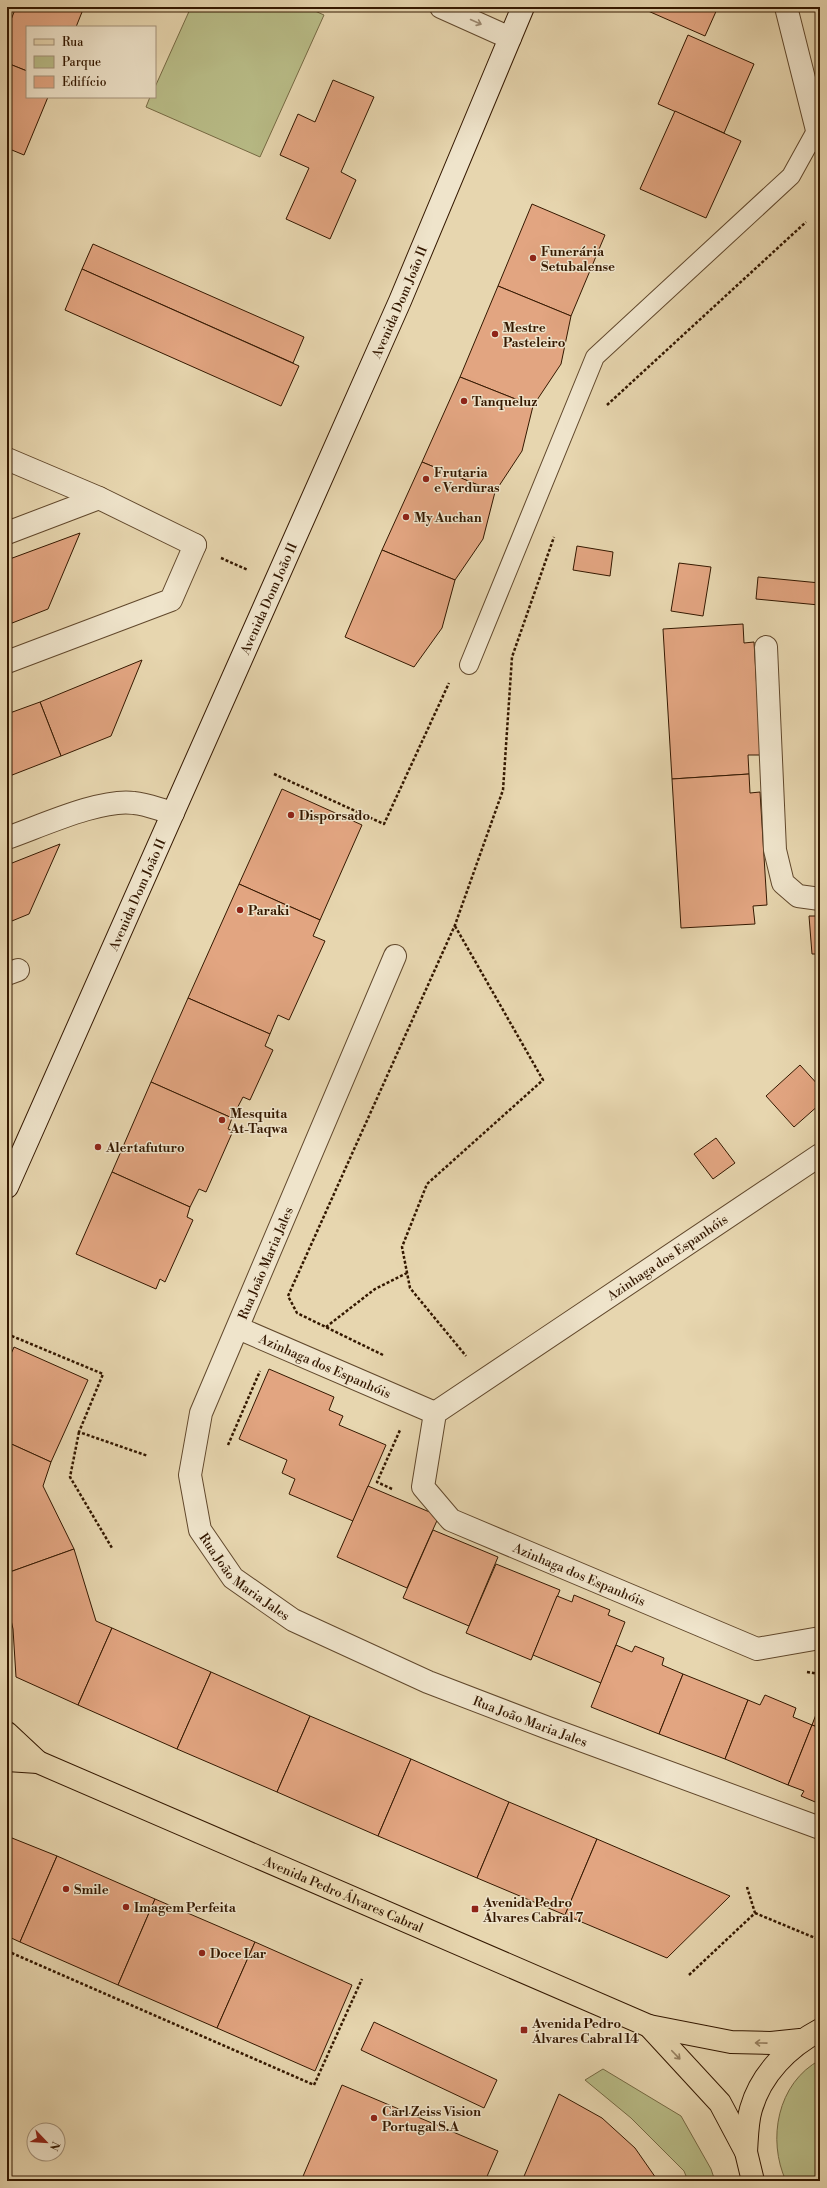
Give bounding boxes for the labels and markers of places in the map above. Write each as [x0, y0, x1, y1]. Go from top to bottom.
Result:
place label: Funerária Setubalense [541, 244, 615, 275]
marker: Funerária Setubalense [528, 253, 538, 263]
place label: Mestre Pasteleiro [503, 320, 566, 351]
marker: Mestre Pasteleiro [490, 329, 500, 339]
place label: Tanqueluz [472, 394, 537, 410]
marker: Tanqueluz [459, 396, 469, 406]
place label: Frutaria e Verduras [434, 465, 500, 496]
marker: Frutaria e Verduras [421, 474, 431, 484]
place label: My Auchan [414, 510, 482, 526]
marker: My Auchan [401, 512, 411, 522]
place label: Disporsado [299, 808, 370, 824]
marker: Disporsado [286, 810, 296, 820]
place label: Paraki [248, 903, 289, 919]
marker: Paraki [235, 905, 245, 915]
place label: Mesquita At-Taqwa [229, 1106, 289, 1137]
marker: Mesquita At-Taqwa [217, 1115, 227, 1125]
place label: Alertafuturo [105, 1140, 185, 1156]
marker: Alertafuturo [93, 1142, 103, 1152]
place label: Smile [74, 1882, 109, 1898]
marker: Smile [61, 1884, 71, 1894]
place label: Avenida Pedro Álvares Cabral 7 [482, 1895, 583, 1926]
place label: Imagem Perfeita [134, 1900, 237, 1916]
marker: Imagem Perfeita [121, 1902, 131, 1912]
marker: Avenida Pedro Álvares Cabral 7 [470, 1904, 480, 1914]
place label: Doce Lar [210, 1946, 267, 1962]
marker: Doce Lar [197, 1948, 207, 1958]
place label: Avenida Pedro Álvares Cabral 14 [531, 2016, 639, 2047]
marker: Avenida Pedro Álvares Cabral 14 [519, 2025, 529, 2035]
place label: Carl Zeiss Vision Portugal S.A [382, 2104, 481, 2135]
marker: Carl Zeiss Vision Portugal S.A [369, 2113, 379, 2123]

